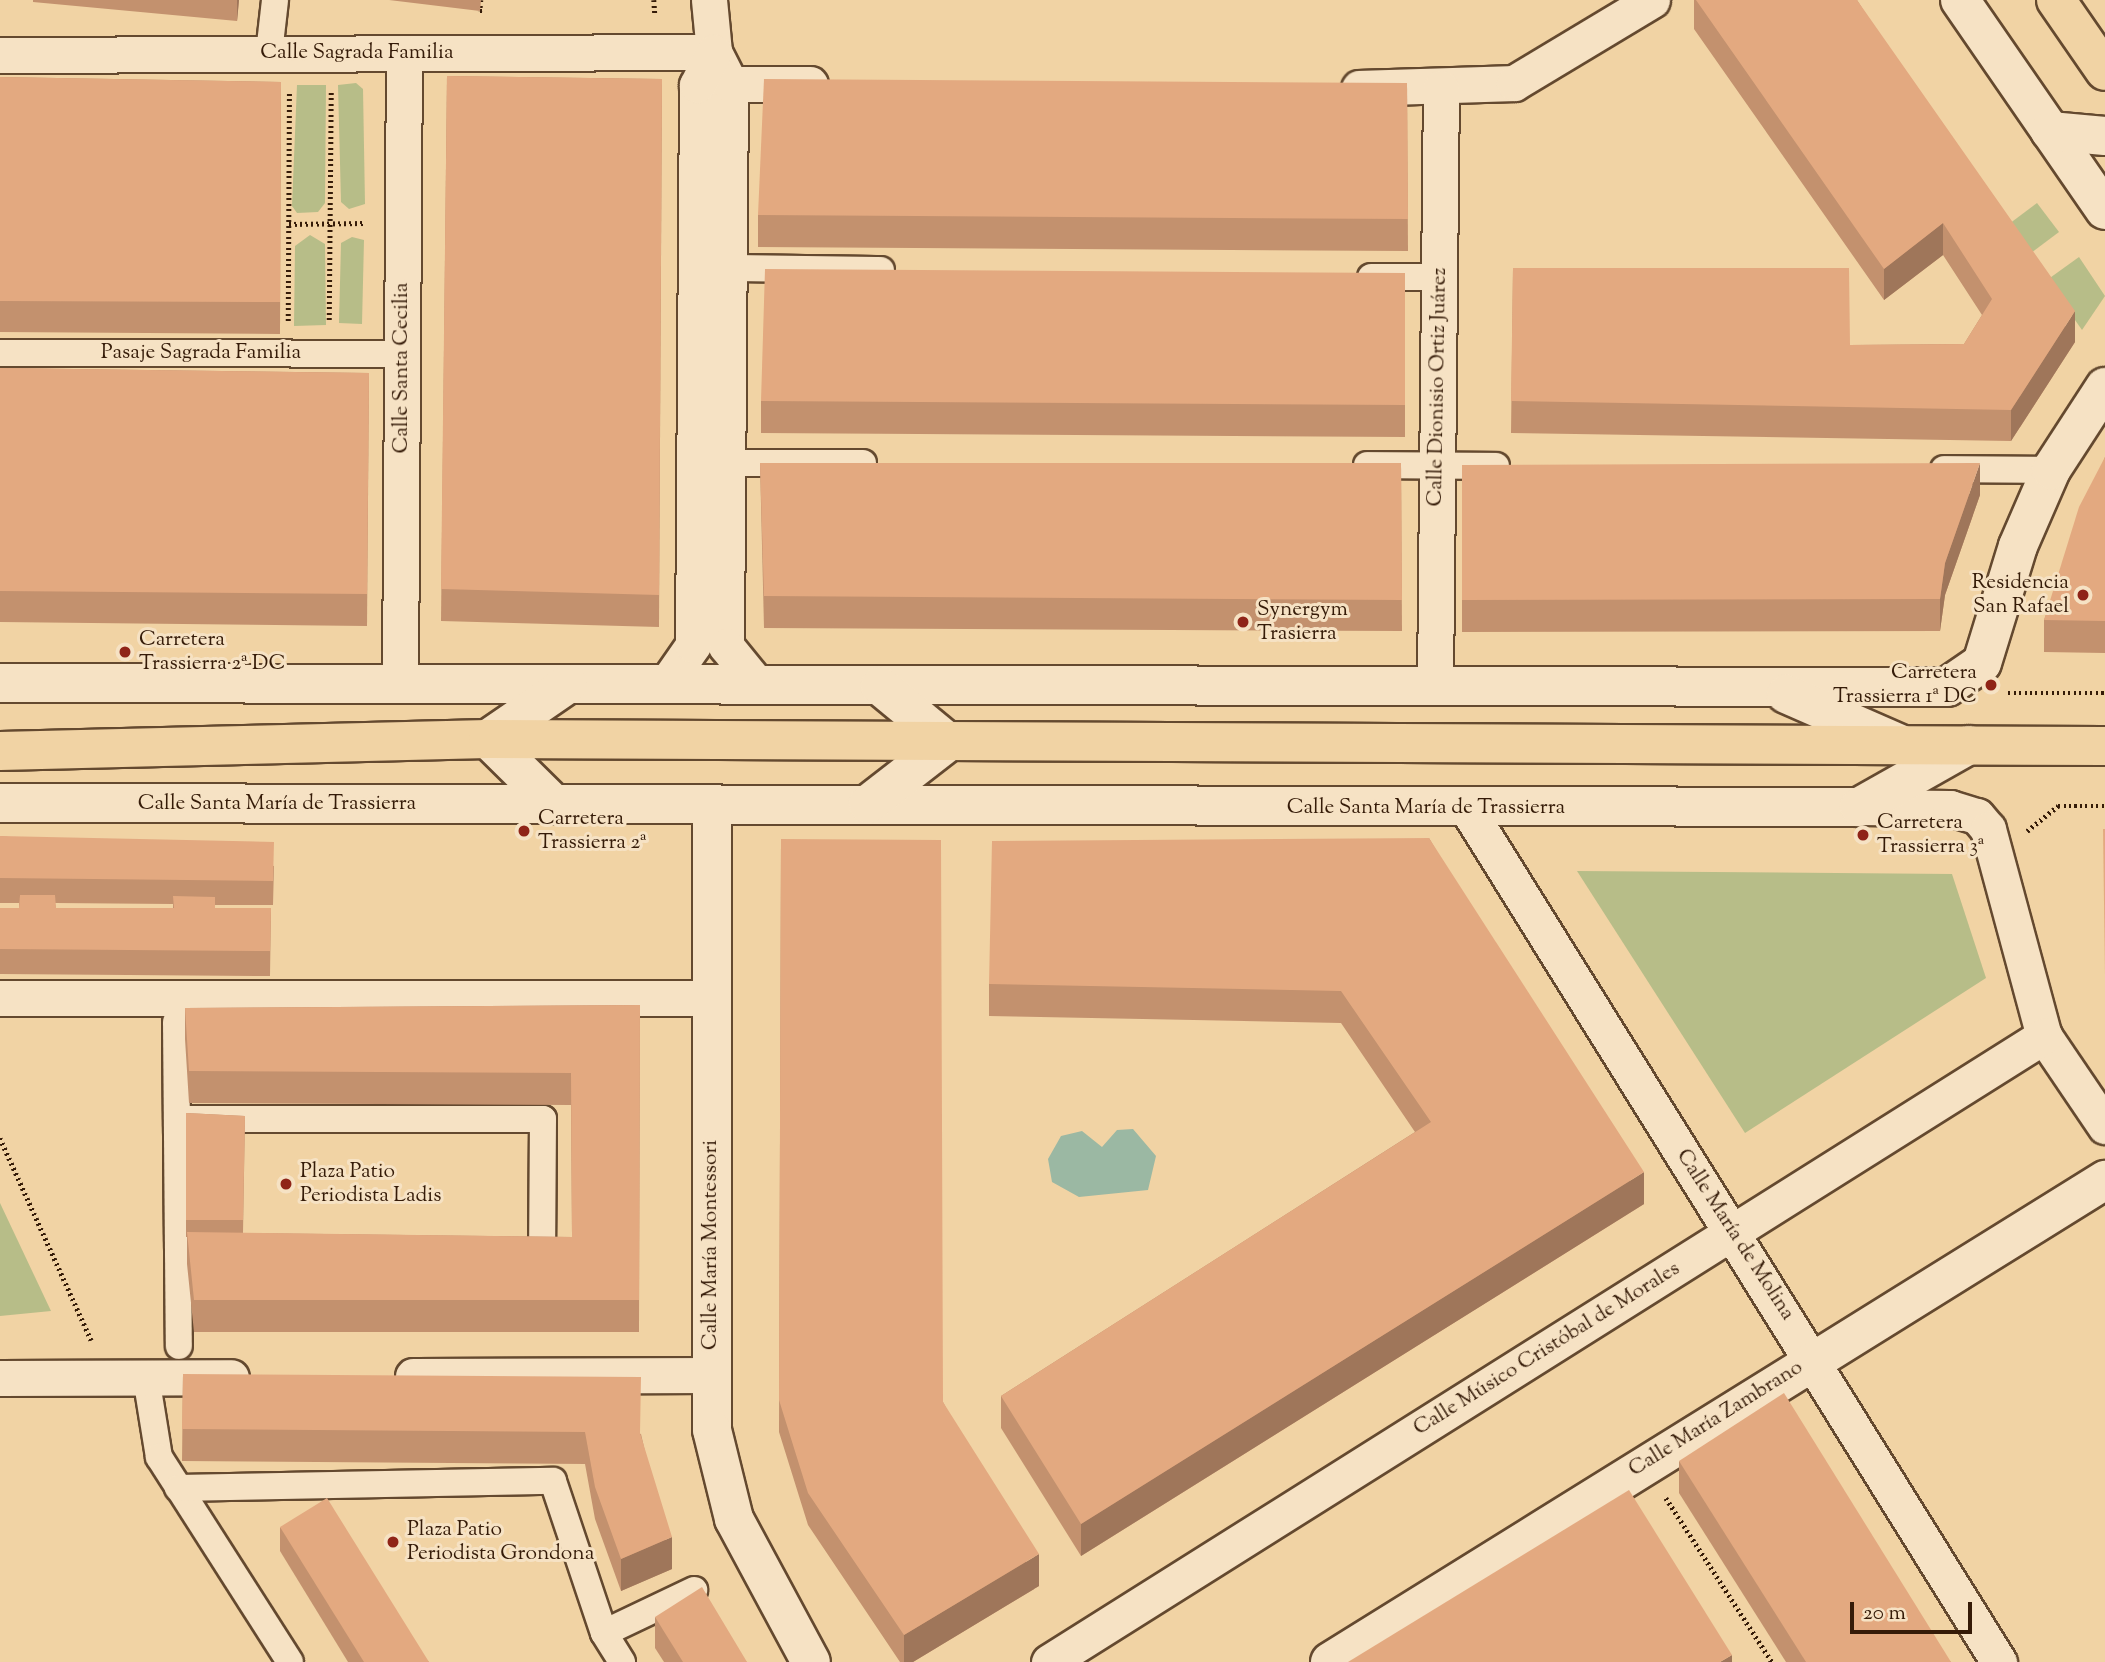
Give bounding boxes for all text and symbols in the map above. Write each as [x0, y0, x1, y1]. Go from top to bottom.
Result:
street label: Calle Sagrada Familia [260, 40, 454, 66]
street label: Calle Dionisio Ortiz Juárez [1423, 267, 1453, 507]
street label: Calle Santa Cecilia [389, 283, 415, 453]
street label: Pasaje Sagrada Familia [101, 340, 301, 366]
place label: Residencia San Rafael [1972, 570, 2069, 620]
marker: Residencia San Rafael [2075, 587, 2091, 603]
place label: Synergym Trasierra [1257, 597, 1348, 647]
marker: Synergym Trasierra [1235, 614, 1251, 630]
place label: Carretera Trassierra 2ª DC [139, 627, 285, 677]
marker: Carretera Trassierra 2ª DC [117, 644, 133, 660]
place label: Carretera Trassierra 1ª DC [1833, 660, 1977, 710]
marker: Carretera Trassierra 1ª DC [1983, 677, 1999, 693]
street label: Calle Santa María de Trassierra [138, 791, 416, 817]
street label: Calle Santa María de Trassierra [1287, 795, 1565, 821]
place label: Carretera Trassierra 2ª [538, 806, 646, 856]
place label: Carretera Trassierra 3ª [1877, 810, 1984, 860]
marker: Carretera Trassierra 2ª [516, 823, 532, 839]
marker: Carretera Trassierra 3ª [1855, 827, 1871, 843]
street label: Calle María Montessori [698, 1140, 724, 1350]
street label: Calle María de Molina [1670, 1145, 1800, 1325]
place label: Plaza Patio Periodista Ladis [300, 1159, 441, 1209]
marker: Plaza Patio Periodista Ladis [278, 1176, 294, 1192]
street label: Calle Músico Cristóbal de Morales [1409, 1256, 1685, 1442]
street label: Calle María Zambrano [1624, 1355, 1808, 1483]
place label: Plaza Patio Periodista Grondona [407, 1517, 594, 1567]
marker: Plaza Patio Periodista Grondona [385, 1534, 401, 1550]
scale bar [1853, 1588, 1976, 1632]
text: 20 m [1863, 1599, 1906, 1629]

